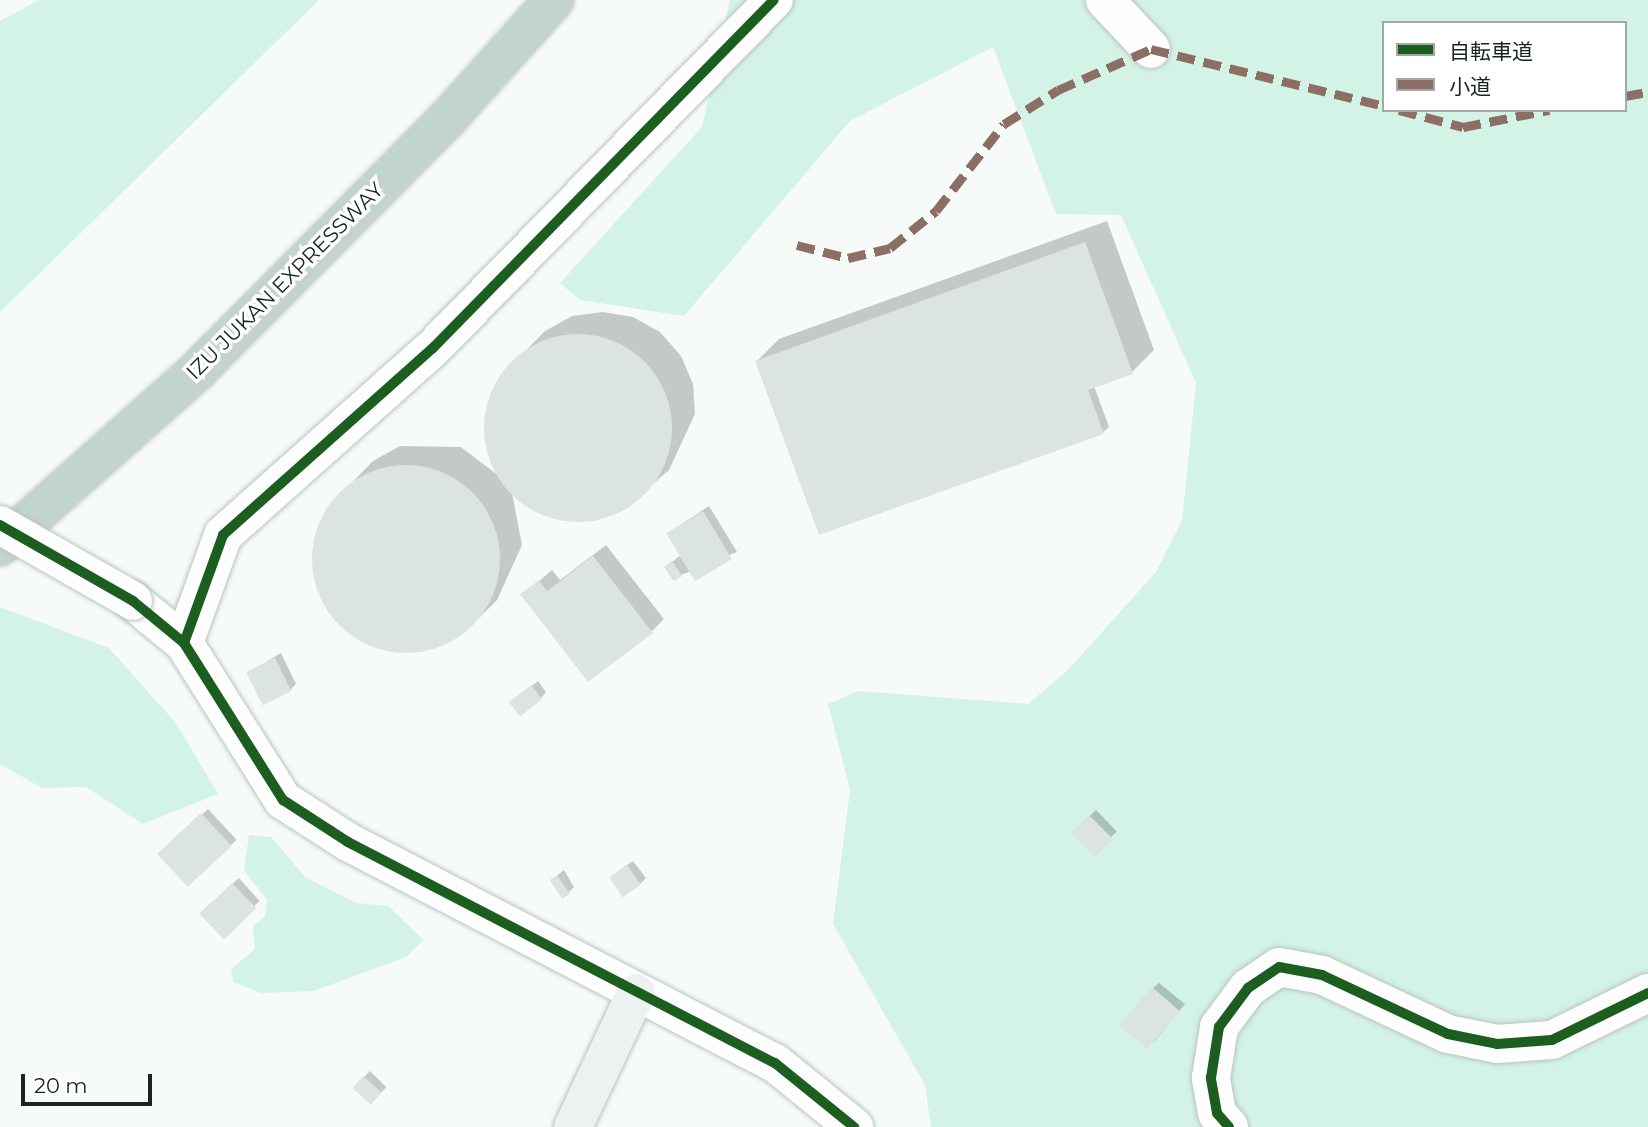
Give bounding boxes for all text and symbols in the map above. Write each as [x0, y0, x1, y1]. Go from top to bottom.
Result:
legend [1382, 21, 1627, 112]
text: 自転車道 [1449, 39, 1533, 64]
text: 小道 [1449, 74, 1491, 99]
street label: IZU JUKAN EXPRESSWAY [181, 177, 389, 385]
scale bar [24, 1060, 156, 1104]
text: 20 m [34, 1073, 88, 1098]

